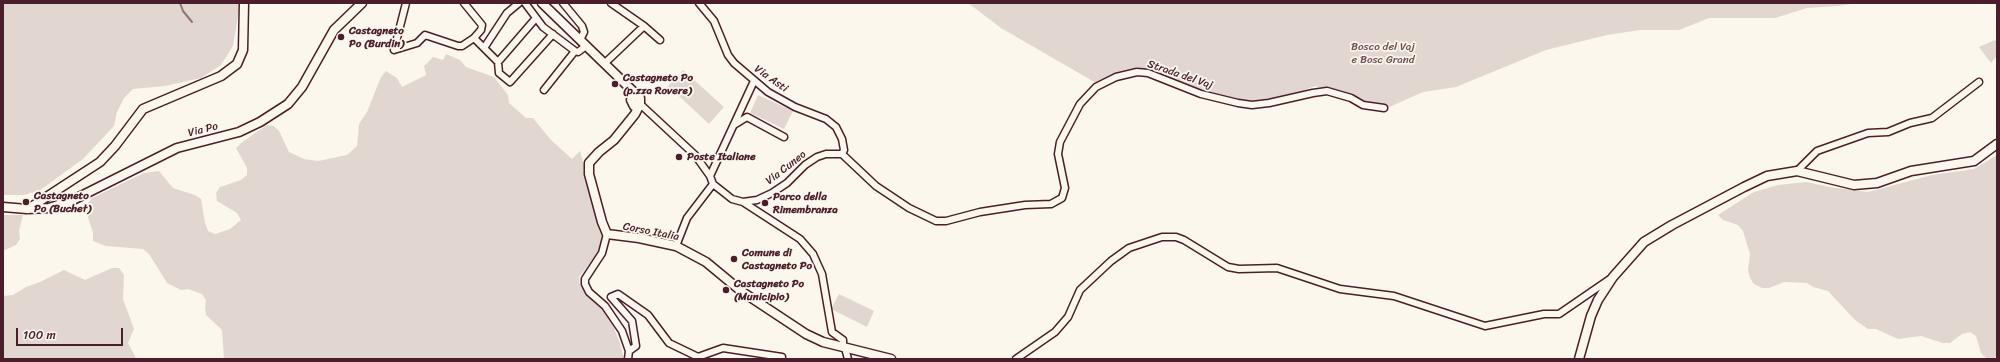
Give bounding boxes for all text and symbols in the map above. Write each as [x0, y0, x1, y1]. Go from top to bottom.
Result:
place label: Castagneto Po (Burdin) [349, 24, 404, 50]
marker: Castagneto Po (Burdin) [336, 32, 346, 42]
park label: Bosco del Vaj e Bosc Grand [1351, 40, 1415, 66]
street label: Strada del Vaj [1146, 58, 1214, 92]
street label: Via Asti [752, 63, 790, 95]
place label: Castagneto Po (p.zza Rovere) [623, 71, 693, 97]
marker: Castagneto Po (p.zza Rovere) [610, 79, 620, 89]
street label: Via Po [187, 120, 219, 140]
street label: Via Cuneo [763, 148, 809, 188]
place label: Poste Italiane [687, 150, 756, 164]
marker: Poste Italiane [674, 152, 684, 162]
place label: Castagneto Po (Buchet) [34, 189, 91, 215]
place label: Parco della Rimembranza [773, 190, 838, 216]
marker: Castagneto Po (Buchet) [21, 197, 31, 207]
marker: Parco della Rimembranza [760, 198, 770, 208]
street label: Corso Italia [622, 220, 680, 244]
place label: Comune di Castagneto Po [742, 246, 812, 272]
marker: Comune di Castagneto Po [729, 254, 739, 264]
place label: Castagneto Po (Municipio) [734, 277, 804, 303]
marker: Castagneto Po (Municipio) [721, 285, 731, 295]
scale bar [18, 320, 125, 346]
text: 100 m [23, 324, 56, 346]

